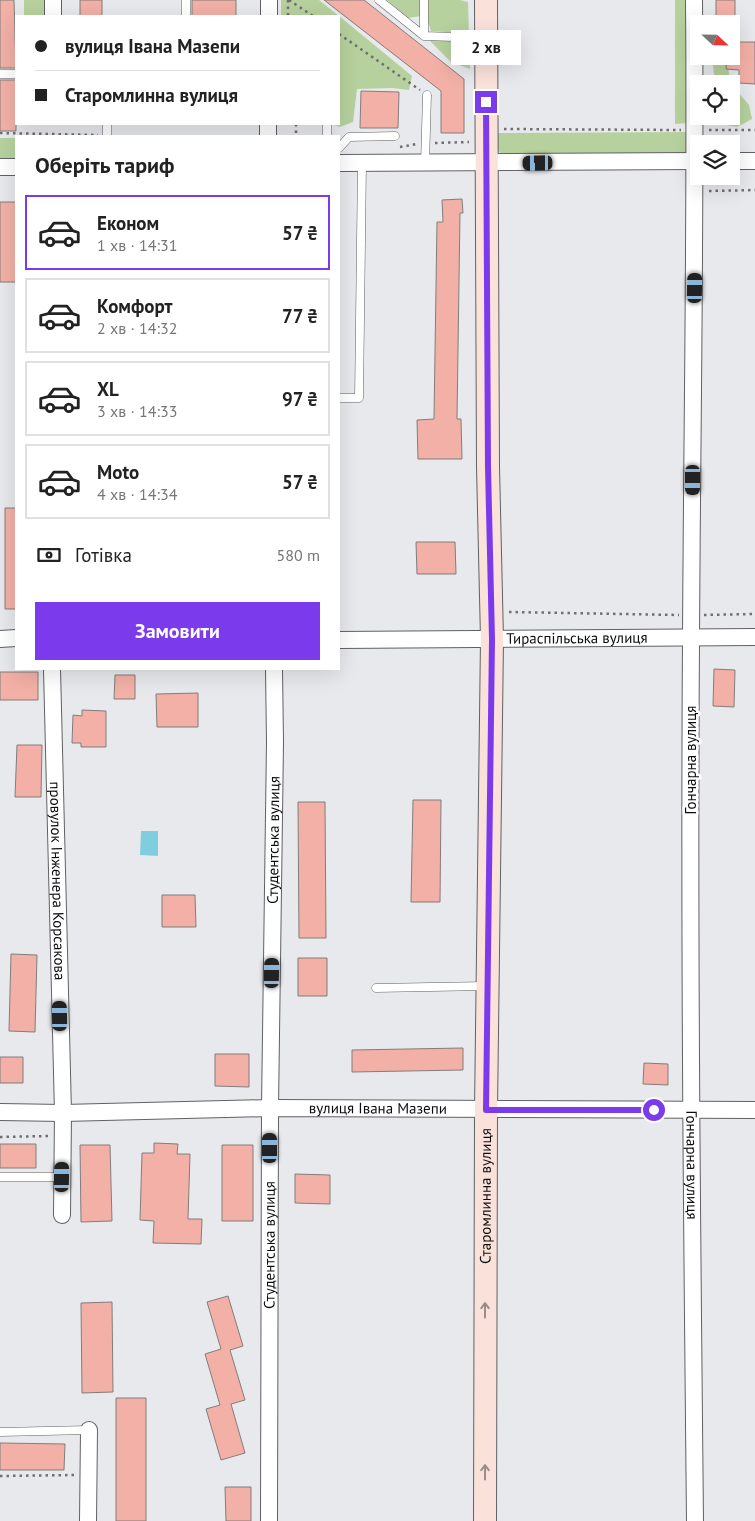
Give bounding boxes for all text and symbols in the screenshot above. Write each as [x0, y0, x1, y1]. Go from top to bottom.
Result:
north arrow [690, 15, 740, 65]
map controls [690, 15, 740, 185]
callout: 2 хв [451, 29, 521, 64]
text: вулиця Івана Мазепи [65, 34, 240, 58]
text: 2 хв [471, 37, 501, 57]
button: locate [690, 75, 740, 125]
text: Старомлинна вулиця [65, 83, 238, 107]
route end [475, 91, 497, 113]
button: layers [690, 135, 740, 185]
text: Оберіть тариф [35, 151, 174, 179]
car [522, 155, 553, 171]
icon: car [37, 210, 82, 255]
text: Економ [97, 211, 159, 235]
text: 57 ₴ [282, 221, 318, 245]
text: 1 хв · 14:31 [97, 235, 177, 255]
car [687, 273, 702, 303]
icon: car [37, 293, 82, 338]
text: Комфорт [97, 294, 173, 318]
text: 77 ₴ [282, 304, 318, 328]
text: 2 хв · 14:32 [97, 318, 177, 338]
icon: car [37, 376, 82, 421]
text: XL [97, 377, 119, 401]
text: 97 ₴ [282, 387, 318, 411]
text: 3 хв · 14:33 [97, 401, 177, 421]
icon: car [37, 459, 82, 504]
text: Moto [97, 460, 139, 484]
car [685, 465, 700, 495]
text: 57 ₴ [282, 470, 318, 494]
text: 4 хв · 14:34 [97, 484, 177, 504]
icon: cash [35, 541, 63, 569]
text: Готівка [75, 543, 132, 567]
text: 580 m [277, 545, 320, 565]
button: Замовити [35, 602, 320, 660]
street label: Тираспільська вулиця [506, 628, 648, 648]
street label: Гончарна вулиця [681, 706, 700, 814]
street label: Студентська вулиця [263, 776, 284, 904]
street label: провулок Інженера Корсакова [46, 781, 70, 981]
car [264, 958, 279, 988]
car [52, 1001, 67, 1031]
street label: вулиця Івана Мазепи [309, 1098, 447, 1118]
route start [643, 1099, 665, 1121]
street label: Гончарна вулиця [682, 1110, 702, 1220]
street label: Старомлинна вулиця [476, 1128, 495, 1264]
car [262, 1133, 277, 1163]
car [54, 1162, 69, 1192]
street label: Студентська вулиця [260, 1181, 279, 1309]
one-way arrow [480, 1302, 490, 1318]
one-way arrow [480, 1465, 490, 1481]

